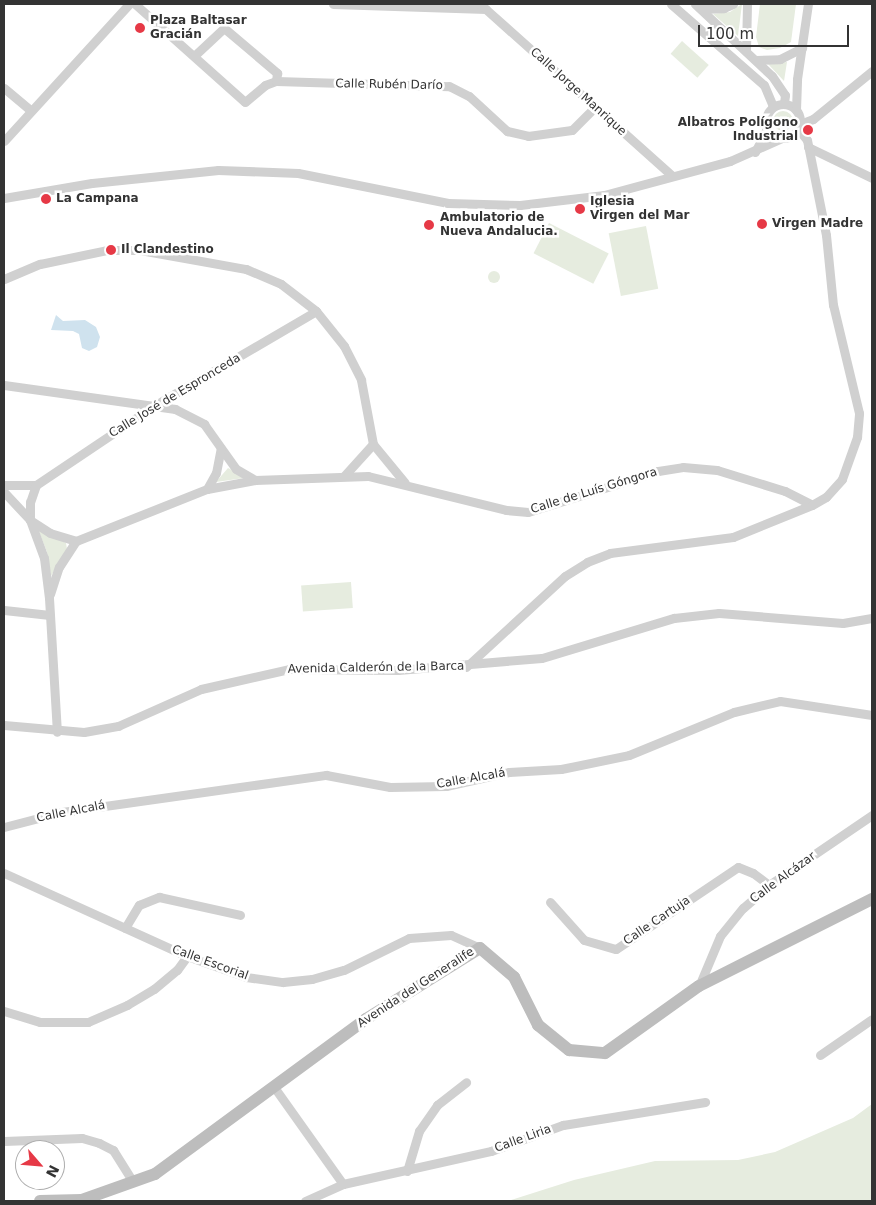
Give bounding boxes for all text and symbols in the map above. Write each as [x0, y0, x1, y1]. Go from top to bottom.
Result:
place label: Plaza Baltasar Gracián [150, 14, 247, 42]
scale bar [701, 15, 852, 47]
marker: Plaza Baltasar Gracián [134, 22, 146, 34]
text: 100 m [706, 25, 754, 43]
street label: Calle Jorge Manrique [527, 45, 629, 139]
street label: Calle Rubén Darío [335, 77, 443, 93]
place label: Albatros Polígono Industrial [678, 116, 798, 144]
marker: Albatros Polígono Industrial [802, 124, 814, 136]
place label: La Campana [56, 192, 139, 206]
marker: La Campana [40, 193, 52, 205]
place label: Iglesia Virgen del Mar [590, 195, 690, 223]
marker: Iglesia Virgen del Mar [574, 203, 586, 215]
place label: Ambulatorio de Nueva Andalucia. [440, 211, 558, 239]
place label: Virgen Madre [772, 217, 863, 231]
marker: Ambulatorio de Nueva Andalucia. [422, 218, 436, 232]
marker: Virgen Madre [756, 218, 768, 230]
place label: Il Clandestino [121, 243, 214, 257]
marker: Il Clandestino [105, 244, 117, 256]
street label: Calle José de Espronceda [107, 351, 243, 441]
street label: Calle de Luís Góngora [529, 465, 659, 517]
street label: Avenida Calderón de la Barca [288, 659, 464, 677]
street label: Calle Alcalá [435, 766, 507, 792]
street label: Calle Alcalá [35, 798, 107, 826]
street label: Calle Alcázar [747, 849, 819, 907]
street label: Calle Cartuja [621, 893, 693, 949]
street label: Calle Escorial [170, 942, 250, 984]
street label: Avenida del Generalife [355, 945, 477, 1031]
street label: Calle Liria [493, 1122, 553, 1156]
north arrow [15, 1140, 65, 1190]
text: N [43, 1163, 62, 1180]

